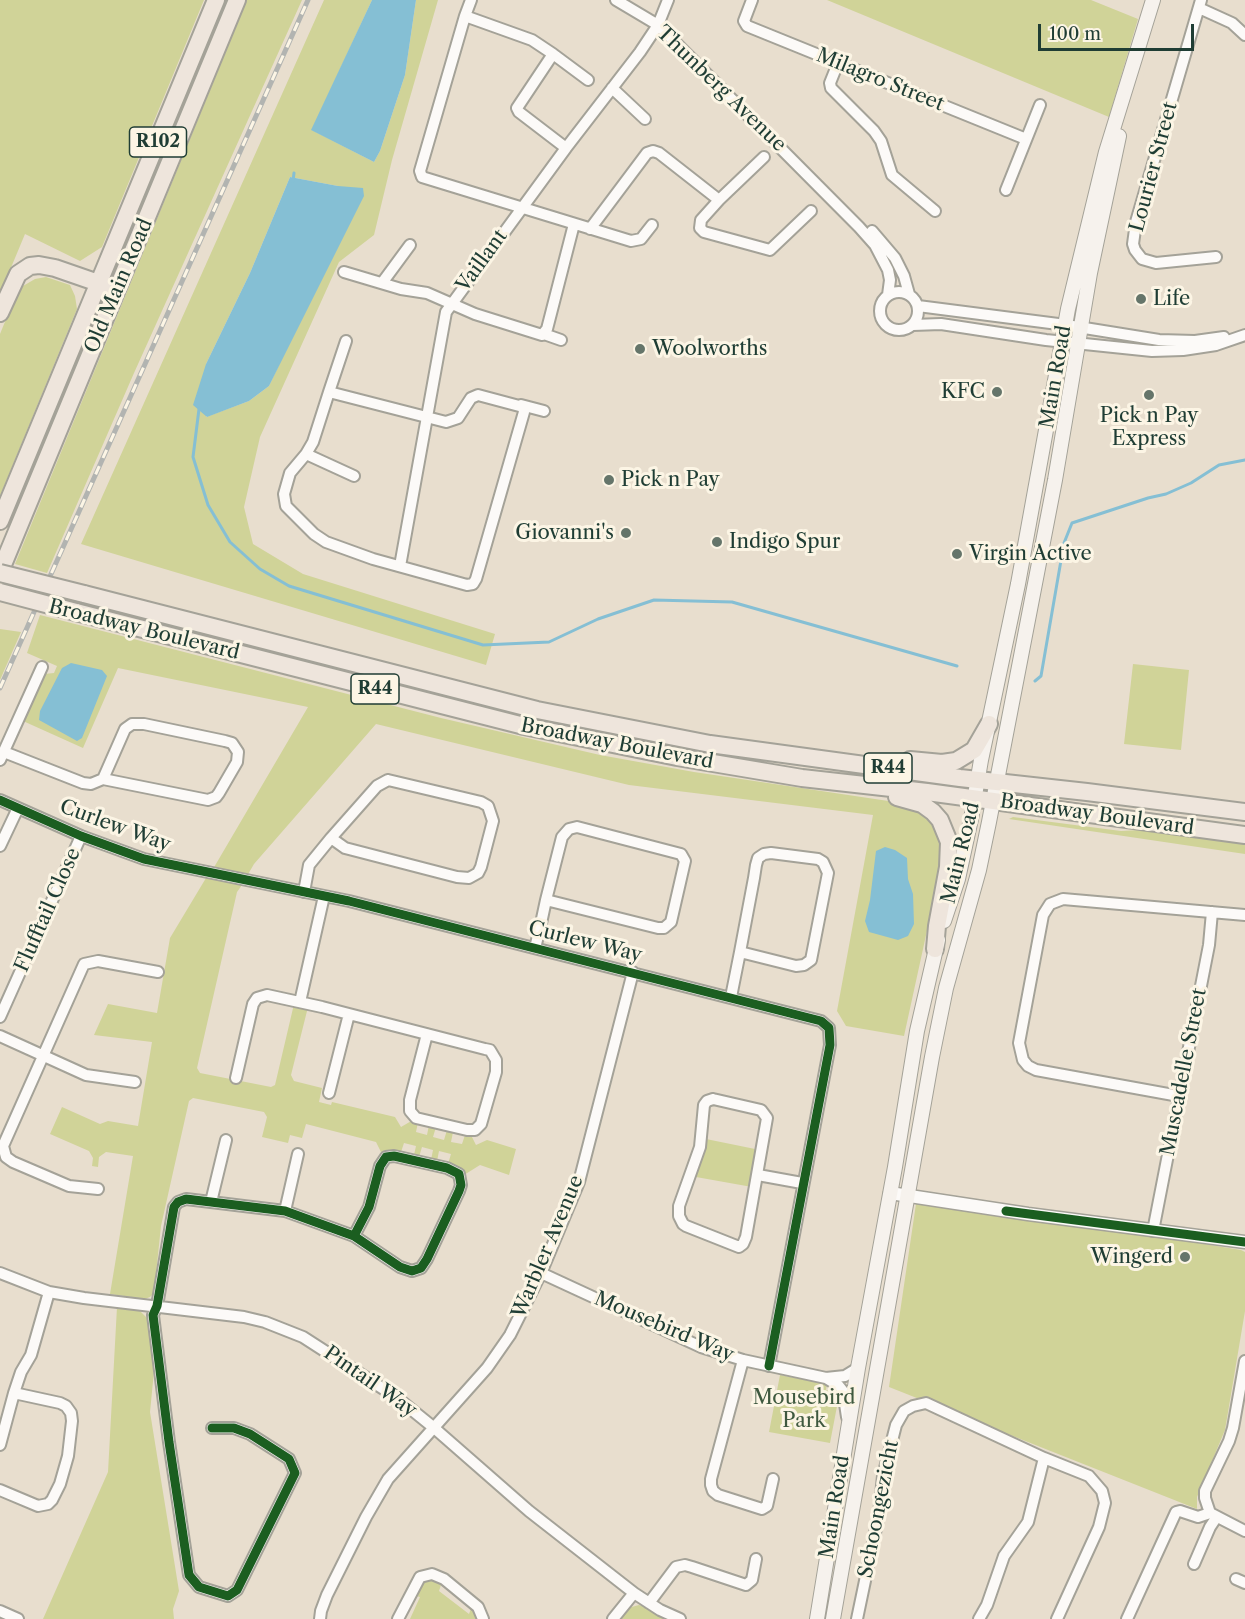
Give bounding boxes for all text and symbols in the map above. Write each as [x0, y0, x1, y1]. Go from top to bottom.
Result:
scale bar [1041, 12, 1197, 50]
street label: Thunberg Avenue [651, 21, 791, 157]
text: 100 m [1049, 23, 1101, 45]
street label: Milagro Street [813, 43, 947, 117]
street label: Lourier Street [1125, 99, 1183, 235]
road number: R102 [130, 127, 186, 157]
street label: Old Main Road [80, 215, 158, 357]
street label: Vaillant [451, 225, 513, 297]
place label: Life [1153, 287, 1190, 311]
marker: Life [1134, 292, 1148, 306]
street label: Main Road [1035, 324, 1077, 430]
place label: Woolworths [652, 337, 767, 361]
marker: Woolworths [633, 342, 647, 356]
place label: KFC [941, 380, 985, 404]
marker: KFC [990, 385, 1004, 399]
marker: Pick n Pay Express [1142, 388, 1156, 402]
place label: Pick n Pay Express [1100, 404, 1198, 451]
place label: Pick n Pay [621, 468, 720, 492]
marker: Pick n Pay [602, 473, 616, 487]
place label: Giovanni's [515, 521, 614, 545]
marker: Giovanni's [619, 526, 633, 540]
place label: Indigo Spur [729, 530, 840, 554]
marker: Indigo Spur [710, 535, 724, 549]
place label: Virgin Active [969, 542, 1092, 566]
marker: Virgin Active [950, 547, 964, 561]
street label: Broadway Boulevard [46, 595, 242, 665]
road number: R44 [351, 674, 399, 704]
street label: Broadway Boulevard [519, 714, 715, 774]
road number: R44 [864, 753, 912, 783]
street label: Broadway Boulevard [998, 789, 1196, 841]
street label: Curlew Way [56, 795, 174, 857]
street label: Main Road [937, 800, 985, 906]
street label: Flufftail Close [10, 844, 86, 976]
street label: Curlew Way [526, 916, 644, 968]
street label: Muscadelle Street [1156, 986, 1212, 1158]
street label: Warbler Avenue [507, 1172, 589, 1322]
place label: Wingerd [1091, 1245, 1173, 1269]
marker: Wingerd [1178, 1250, 1192, 1264]
street label: Mousebird Way [591, 1287, 737, 1367]
street label: Pintail Way [319, 1341, 421, 1423]
park label: Mousebird Park [753, 1386, 855, 1433]
street label: Schoongezicht [854, 1438, 904, 1580]
street label: Main Road [815, 1454, 855, 1560]

